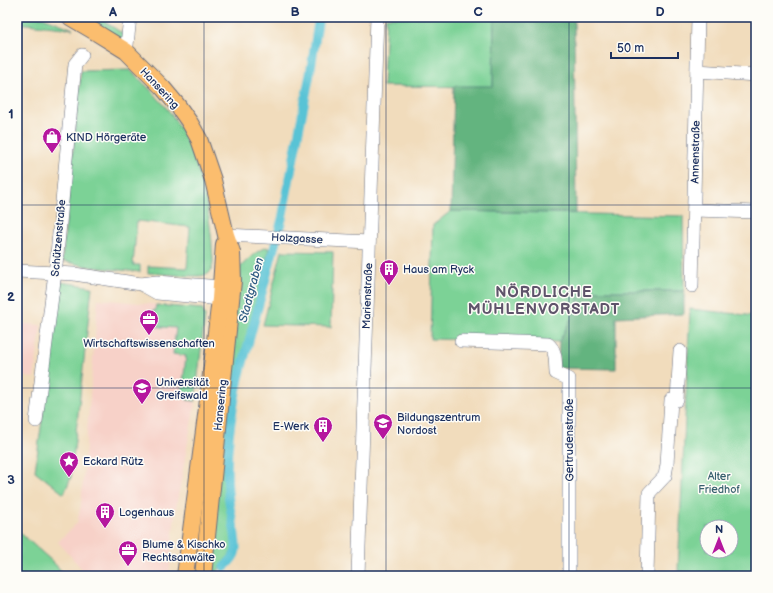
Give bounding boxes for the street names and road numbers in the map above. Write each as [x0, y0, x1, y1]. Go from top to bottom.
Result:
street label: Hansering [137, 65, 182, 112]
street label: Annenstraße [688, 120, 703, 184]
street label: Schützenstraße [49, 198, 68, 277]
street label: Holzgasse [271, 231, 324, 246]
street label: Marienstraße [360, 262, 375, 329]
street label: Hansering [211, 379, 230, 431]
street label: Gertrudenstraße [563, 398, 576, 481]

